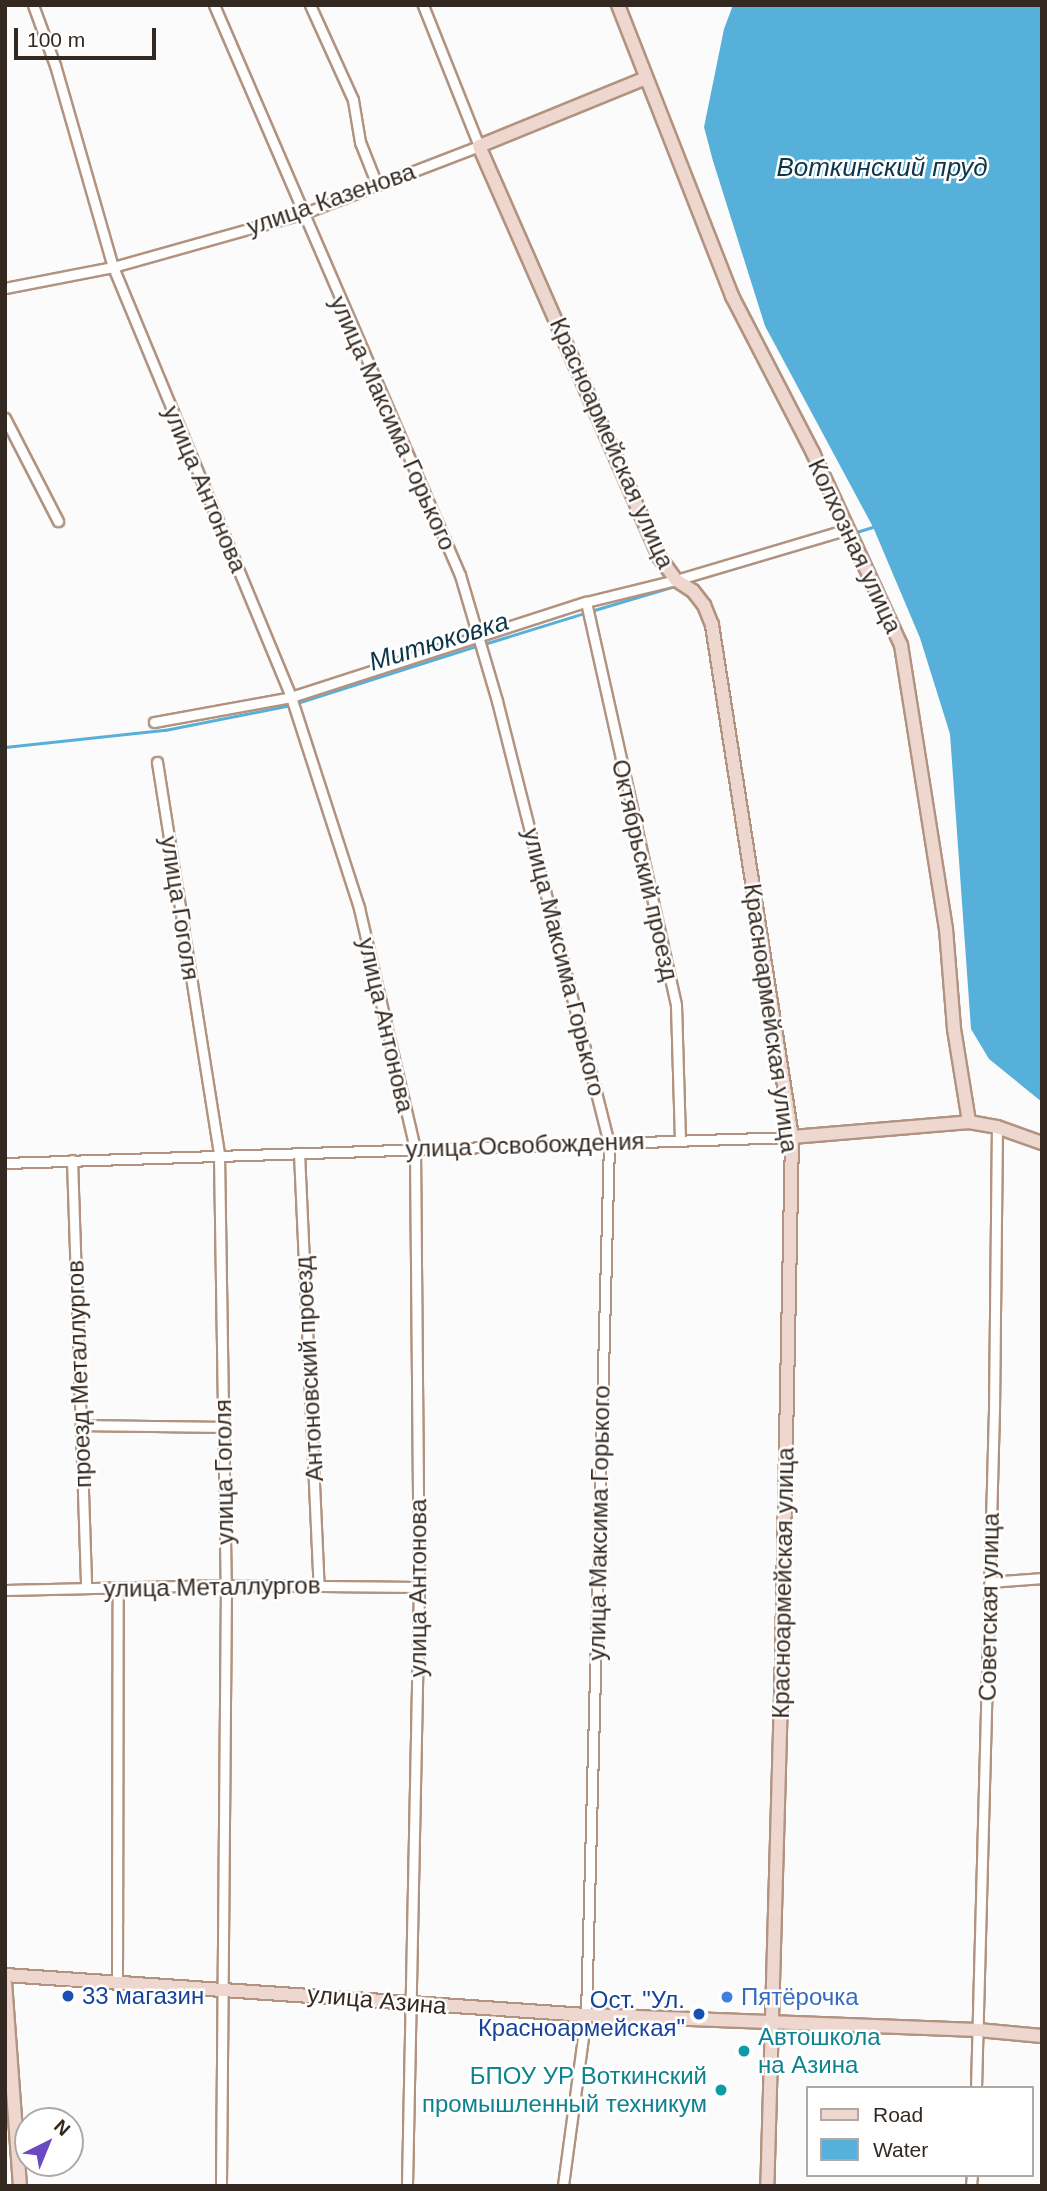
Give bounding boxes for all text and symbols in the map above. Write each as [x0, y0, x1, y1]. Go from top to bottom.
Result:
scale bar [18, 14, 159, 58]
text: 100 m [27, 28, 85, 51]
water label: Воткинский пруд [776, 152, 988, 184]
street label: улица Казенова [243, 157, 419, 241]
street label: улица Максима Горького [324, 291, 462, 555]
street label: Красноармейская улица [544, 313, 680, 573]
street label: улица Антонова [157, 401, 253, 577]
street label: Колхозная улица [802, 454, 908, 638]
water label: Митюковка [365, 606, 513, 678]
street label: Октябрьский проезд [606, 757, 684, 983]
street label: улица Максима Горького [517, 825, 611, 1099]
street label: улица Гоголя [154, 834, 206, 982]
street label: Красноармейская улица [738, 882, 804, 1154]
street label: улица Антонова [352, 935, 420, 1115]
street label: улица Освобождения [405, 1126, 645, 1164]
street label: Антоновский проезд [289, 1256, 329, 1482]
street label: проезд Металлургов [61, 1260, 97, 1488]
street label: улица Максима Горького [582, 1385, 616, 1661]
street label: улица Гоголя [208, 1399, 240, 1545]
street label: Красноармейская улица [766, 1447, 800, 1719]
street label: улица Антонова [404, 1499, 432, 1677]
street label: Советская улица [973, 1513, 1005, 1701]
street label: улица Металлургов [103, 1571, 321, 1603]
street label: улица Азина [306, 1980, 448, 2020]
place label: 33 магазин [82, 1982, 204, 2010]
place label: Пятёрочка [741, 1983, 859, 2011]
place label: Ост. "Ул. Красноармейская" [478, 1986, 685, 2042]
marker: 33 магазин [60, 1988, 76, 2004]
marker: Пятёрочка [719, 1989, 735, 2005]
marker: Ост. "Ул. Красноармейская" [691, 2006, 707, 2022]
place label: Автошкола на Азина [758, 2023, 880, 2079]
marker: Автошкола на Азина [736, 2043, 752, 2059]
place label: БПОУ УР Воткинский промышленный техникум [422, 2062, 707, 2118]
marker: БПОУ УР Воткинский промышленный техникум [713, 2082, 729, 2098]
legend [806, 2086, 1033, 2177]
text: Road [873, 2103, 923, 2126]
north arrow [14, 2107, 84, 2177]
text: N [50, 2115, 74, 2140]
text: Water [873, 2138, 928, 2161]

